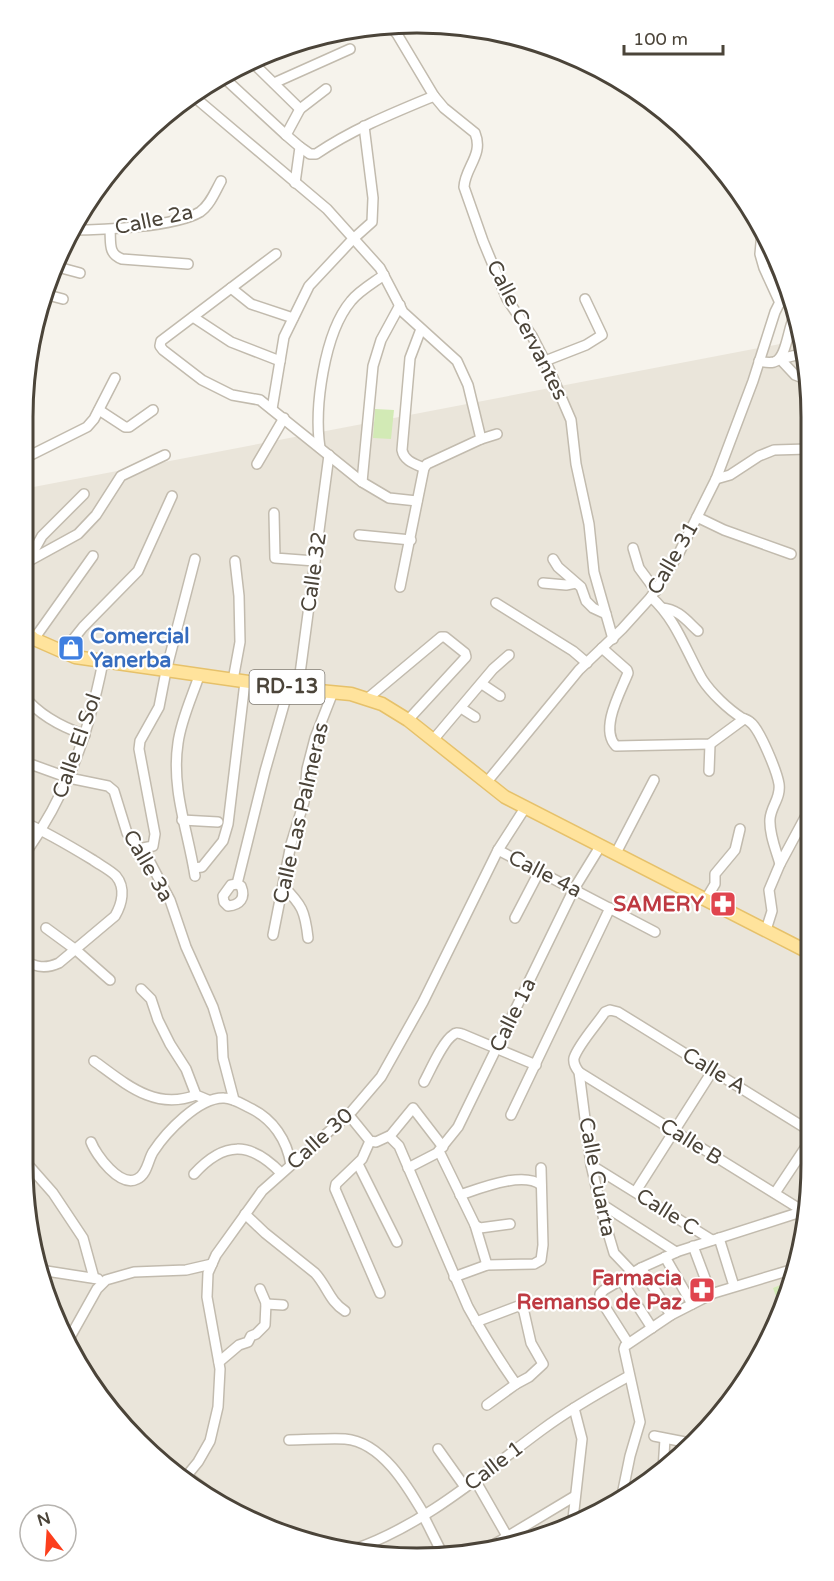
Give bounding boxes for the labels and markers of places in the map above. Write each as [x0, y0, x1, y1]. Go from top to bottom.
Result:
place label: Comercial Yanerba [90, 624, 189, 673]
shop icon: Comercial Yanerba [56, 633, 86, 663]
pharmacy icon: SAMERY [708, 889, 738, 919]
place label: SAMERY [613, 892, 705, 917]
place label: Farmacia Remanso de Paz [517, 1266, 683, 1315]
pharmacy icon: Farmacia Remanso de Paz [687, 1275, 717, 1305]

